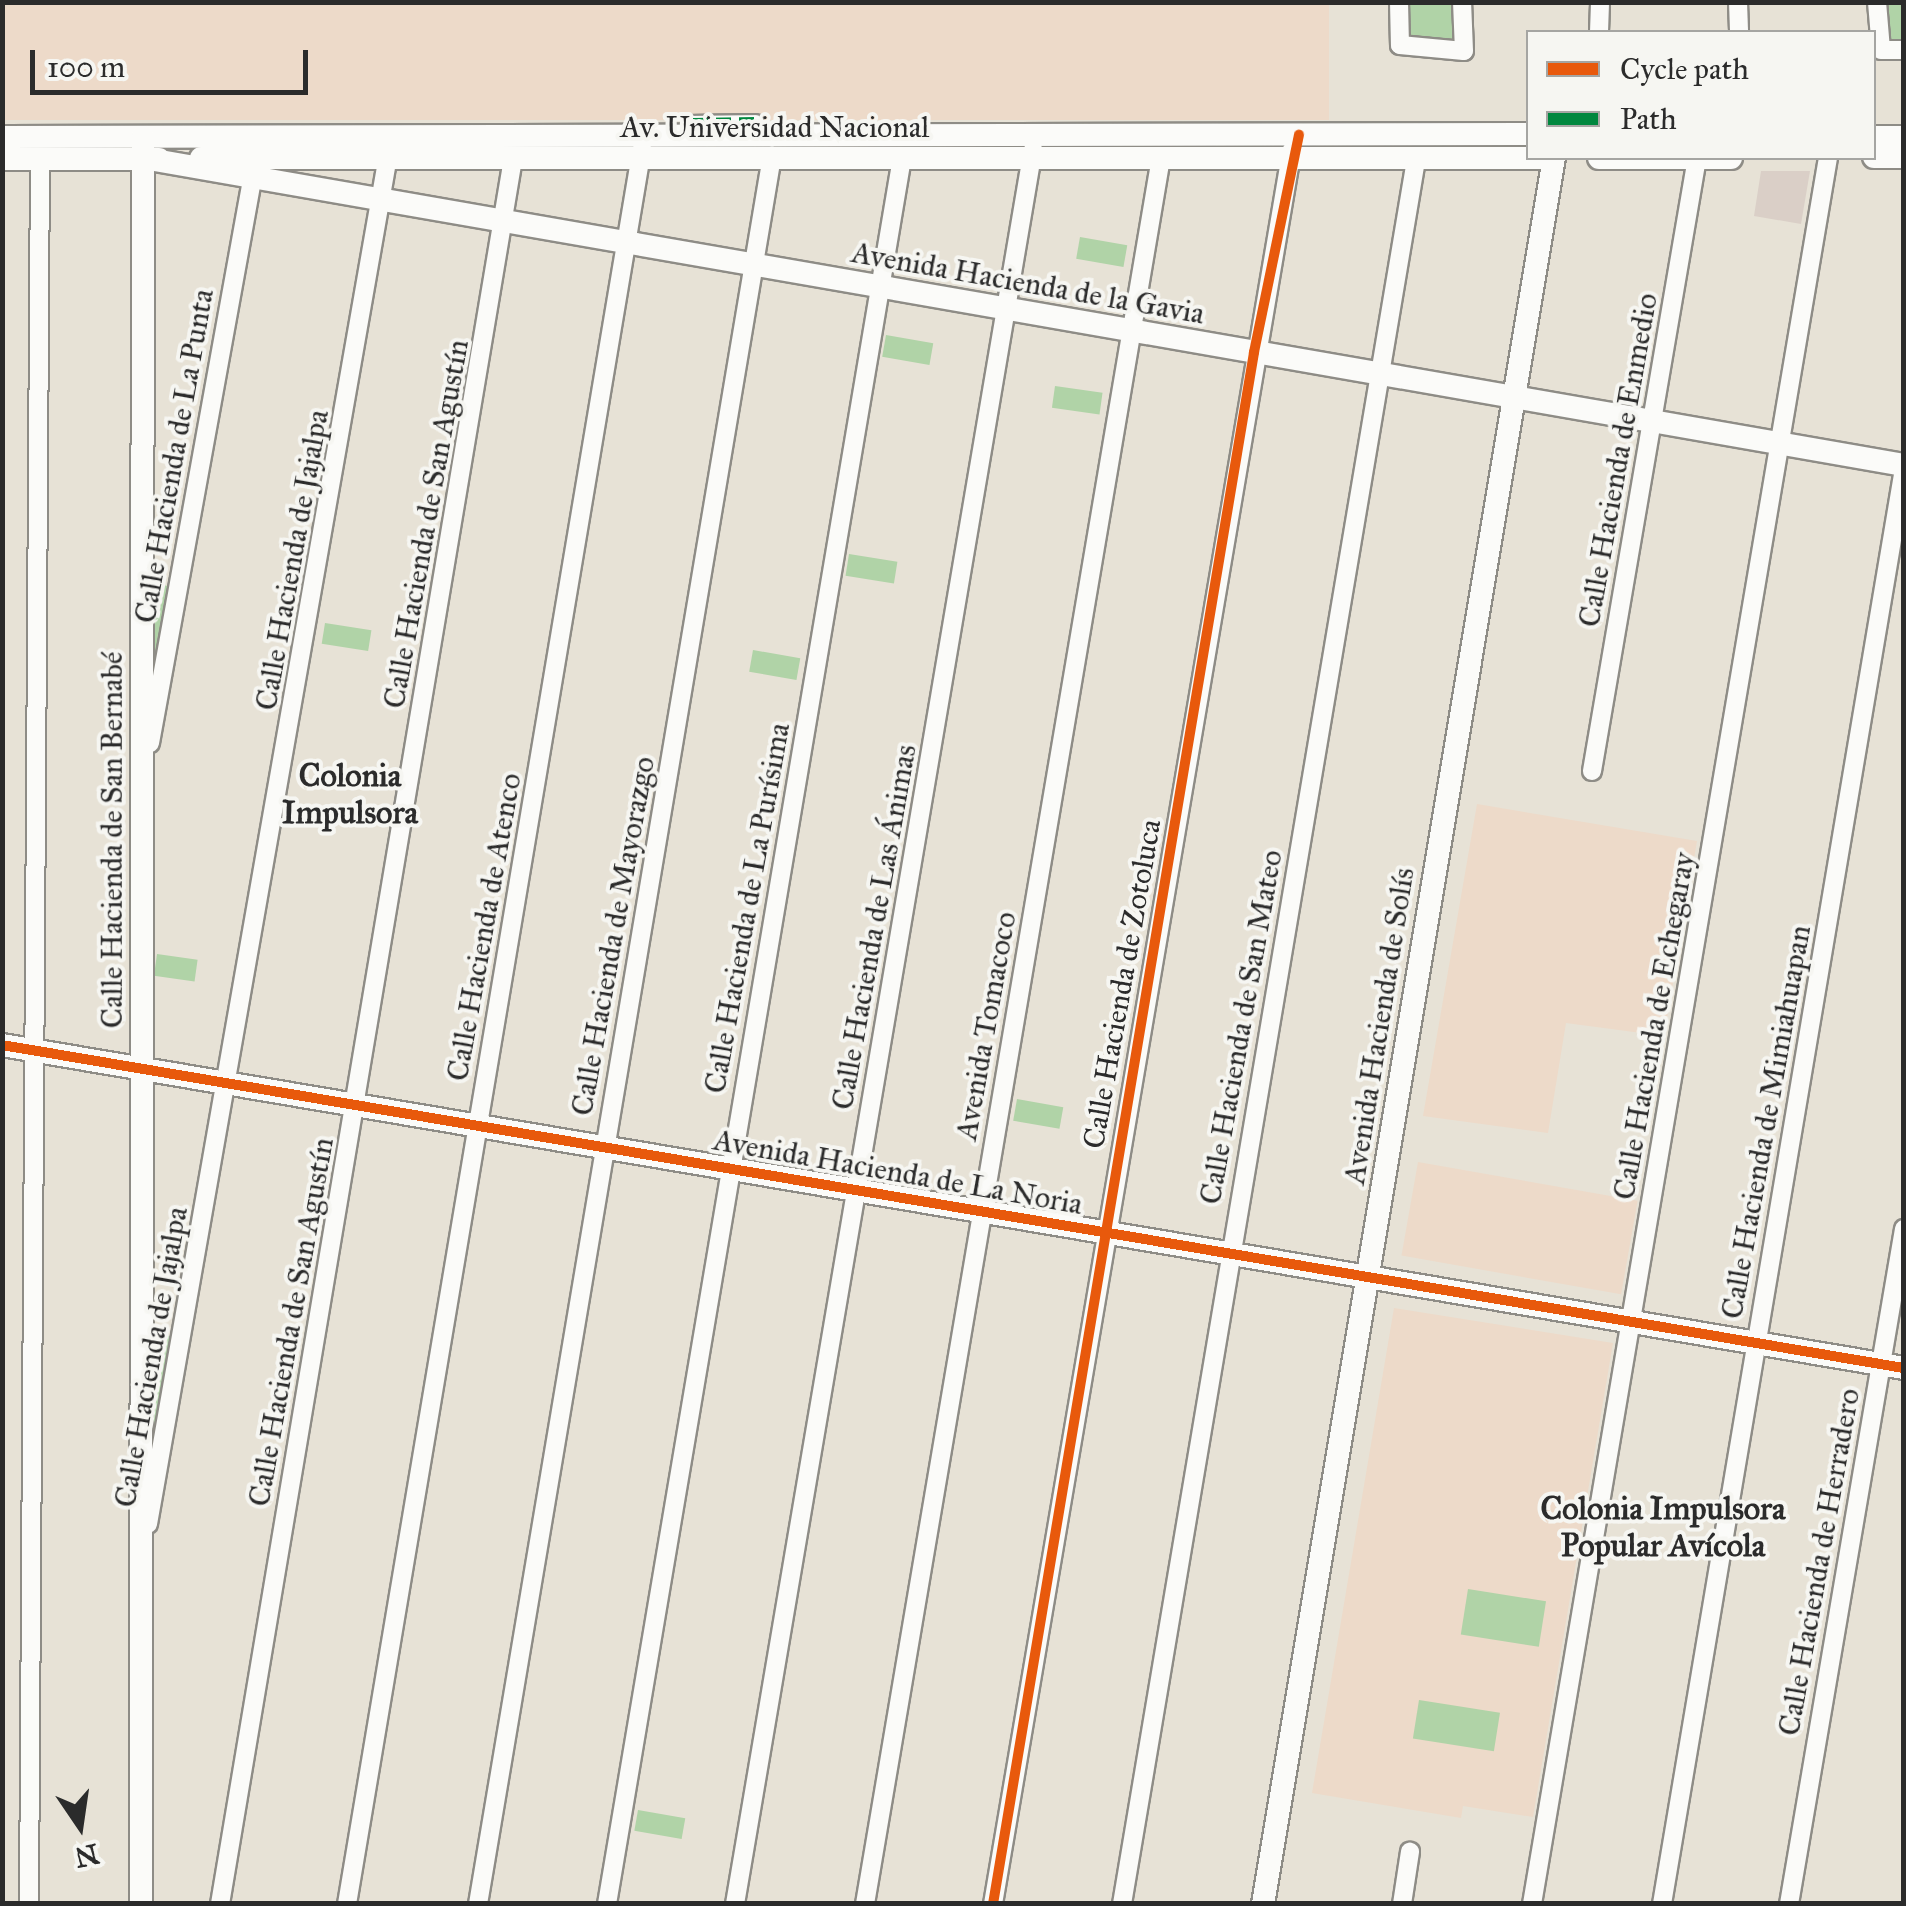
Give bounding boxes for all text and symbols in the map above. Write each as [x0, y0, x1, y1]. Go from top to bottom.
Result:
scale bar [35, 30, 312, 92]
legend [1526, 30, 1876, 160]
text: 100 m [47, 49, 125, 85]
text: Cycle path [1620, 51, 1749, 87]
text: Path [1620, 101, 1677, 137]
street label: Av. Universidad Nacional [621, 109, 929, 145]
street label: Avenida Hacienda de la Gavia [849, 234, 1207, 332]
street label: Calle Hacienda de La Punta [127, 286, 221, 626]
street label: Calle Hacienda de Enmedio [1571, 290, 1665, 630]
street label: Calle Hacienda de San Agustín [376, 337, 476, 711]
street label: Calle Hacienda de Jajalpa [248, 407, 336, 713]
street label: Calle Hacienda de San Bernabé [94, 652, 130, 1028]
street label: Calle Hacienda de La Purísima [697, 720, 797, 1096]
street label: Calle Hacienda de Las Ánimas [824, 742, 924, 1112]
street label: Calle Hacienda de Mayorazgo [564, 754, 662, 1118]
district label: Colonia Impulsora [282, 758, 418, 833]
street label: Calle Hacienda de Atenco [439, 770, 529, 1084]
street label: Calle Hacienda de Zotoluca [1075, 817, 1169, 1151]
street label: Calle Hacienda de San Mateo [1192, 847, 1290, 1207]
street label: Calle Hacienda de Echegaray [1606, 850, 1702, 1202]
street label: Avenida Hacienda de Solís [1336, 865, 1422, 1187]
street label: Avenida Tomacoco [948, 909, 1024, 1143]
street label: Calle Hacienda de Mimiahuapan [1714, 922, 1818, 1322]
street label: Avenida Hacienda de La Noria [711, 1122, 1085, 1222]
street label: Calle Hacienda de San Agustín [241, 1135, 341, 1509]
street label: Calle Hacienda de Jajalpa [107, 1204, 195, 1510]
street label: Calle Hacienda de Herradero [1771, 1386, 1867, 1738]
district label: Colonia Impulsora Popular Avícola [1540, 1491, 1786, 1566]
north arrow [30, 1776, 130, 1876]
text: N [71, 1836, 102, 1875]

